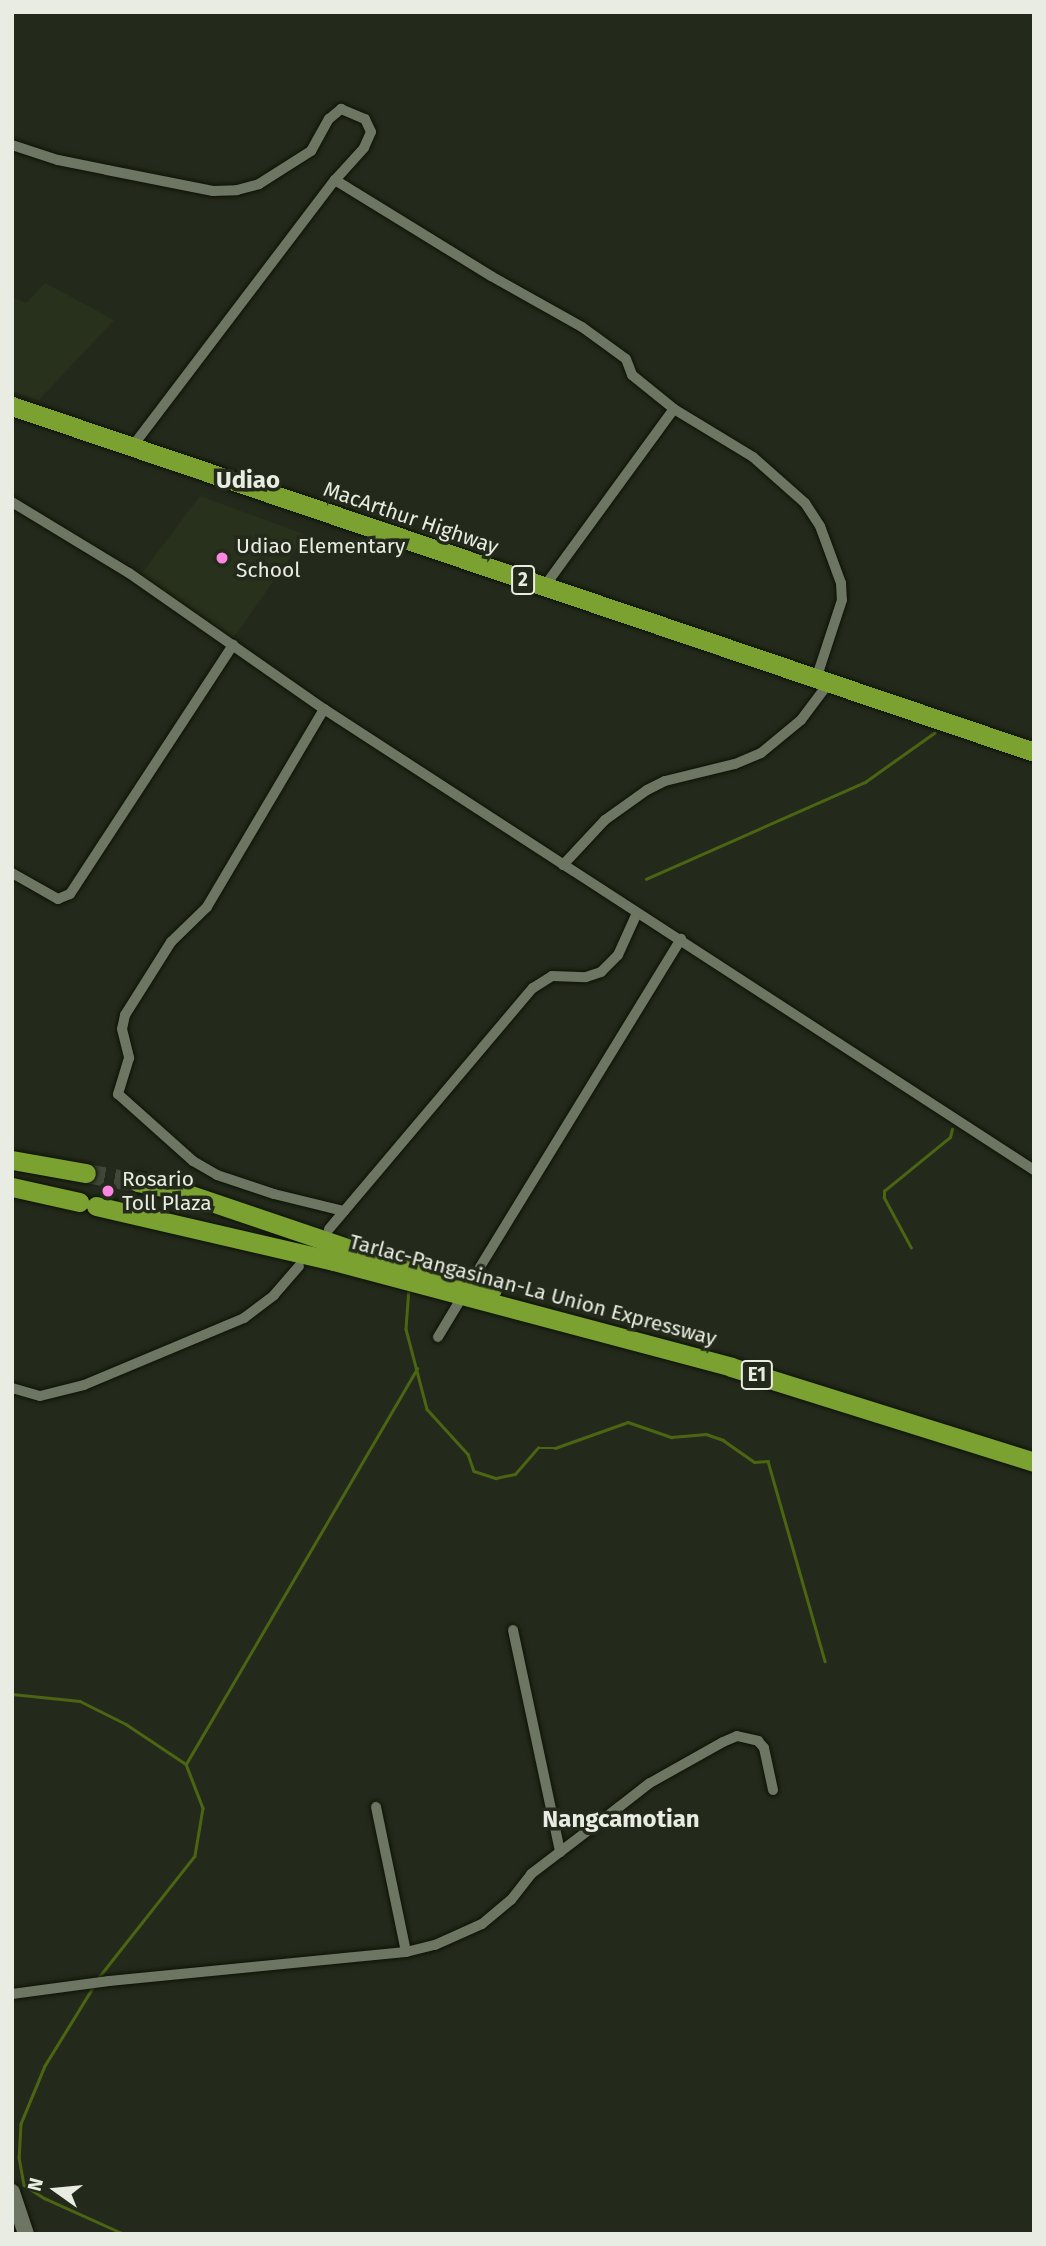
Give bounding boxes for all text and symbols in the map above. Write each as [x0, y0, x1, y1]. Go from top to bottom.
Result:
district label: Udiao [216, 467, 280, 495]
street label: MacArthur Highway [320, 476, 502, 560]
place label: Udiao Elementary School [236, 533, 405, 583]
marker: Udiao Elementary School [214, 550, 230, 566]
road number: 2 [511, 565, 535, 596]
place label: Rosario Toll Plaza [122, 1166, 212, 1216]
marker: Rosario Toll Plaza [100, 1183, 116, 1199]
street label: Tarlac-Pangasinan-La Union Expressway [347, 1229, 719, 1351]
road number: E1 [740, 1359, 774, 1390]
district label: Nangcamotian [542, 1806, 700, 1834]
north arrow [21, 2155, 91, 2225]
text: N [22, 2175, 48, 2194]

